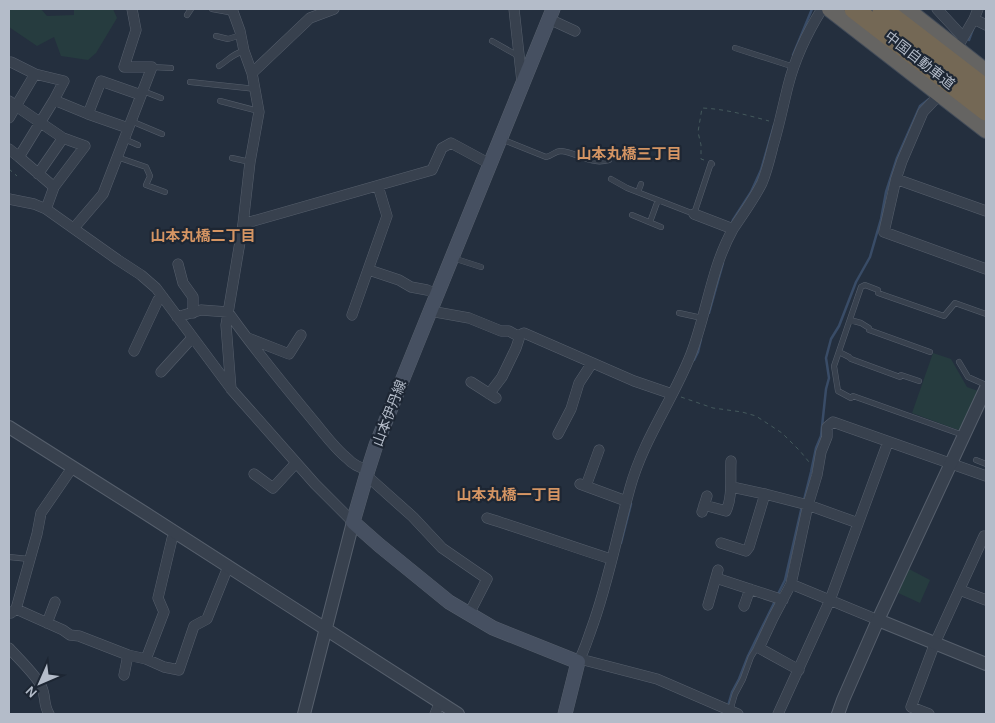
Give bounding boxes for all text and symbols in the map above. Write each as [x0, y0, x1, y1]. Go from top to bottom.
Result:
street label: 中国自動車道 [881, 28, 958, 93]
district label: 山本丸橋三丁目 [576, 145, 682, 163]
district label: 山本丸橋二丁目 [150, 227, 256, 245]
street label: 山本伊丹線 [369, 377, 410, 449]
district label: 山本丸橋一丁目 [456, 486, 562, 504]
north arrow [15, 658, 65, 708]
text: N [22, 682, 41, 701]

